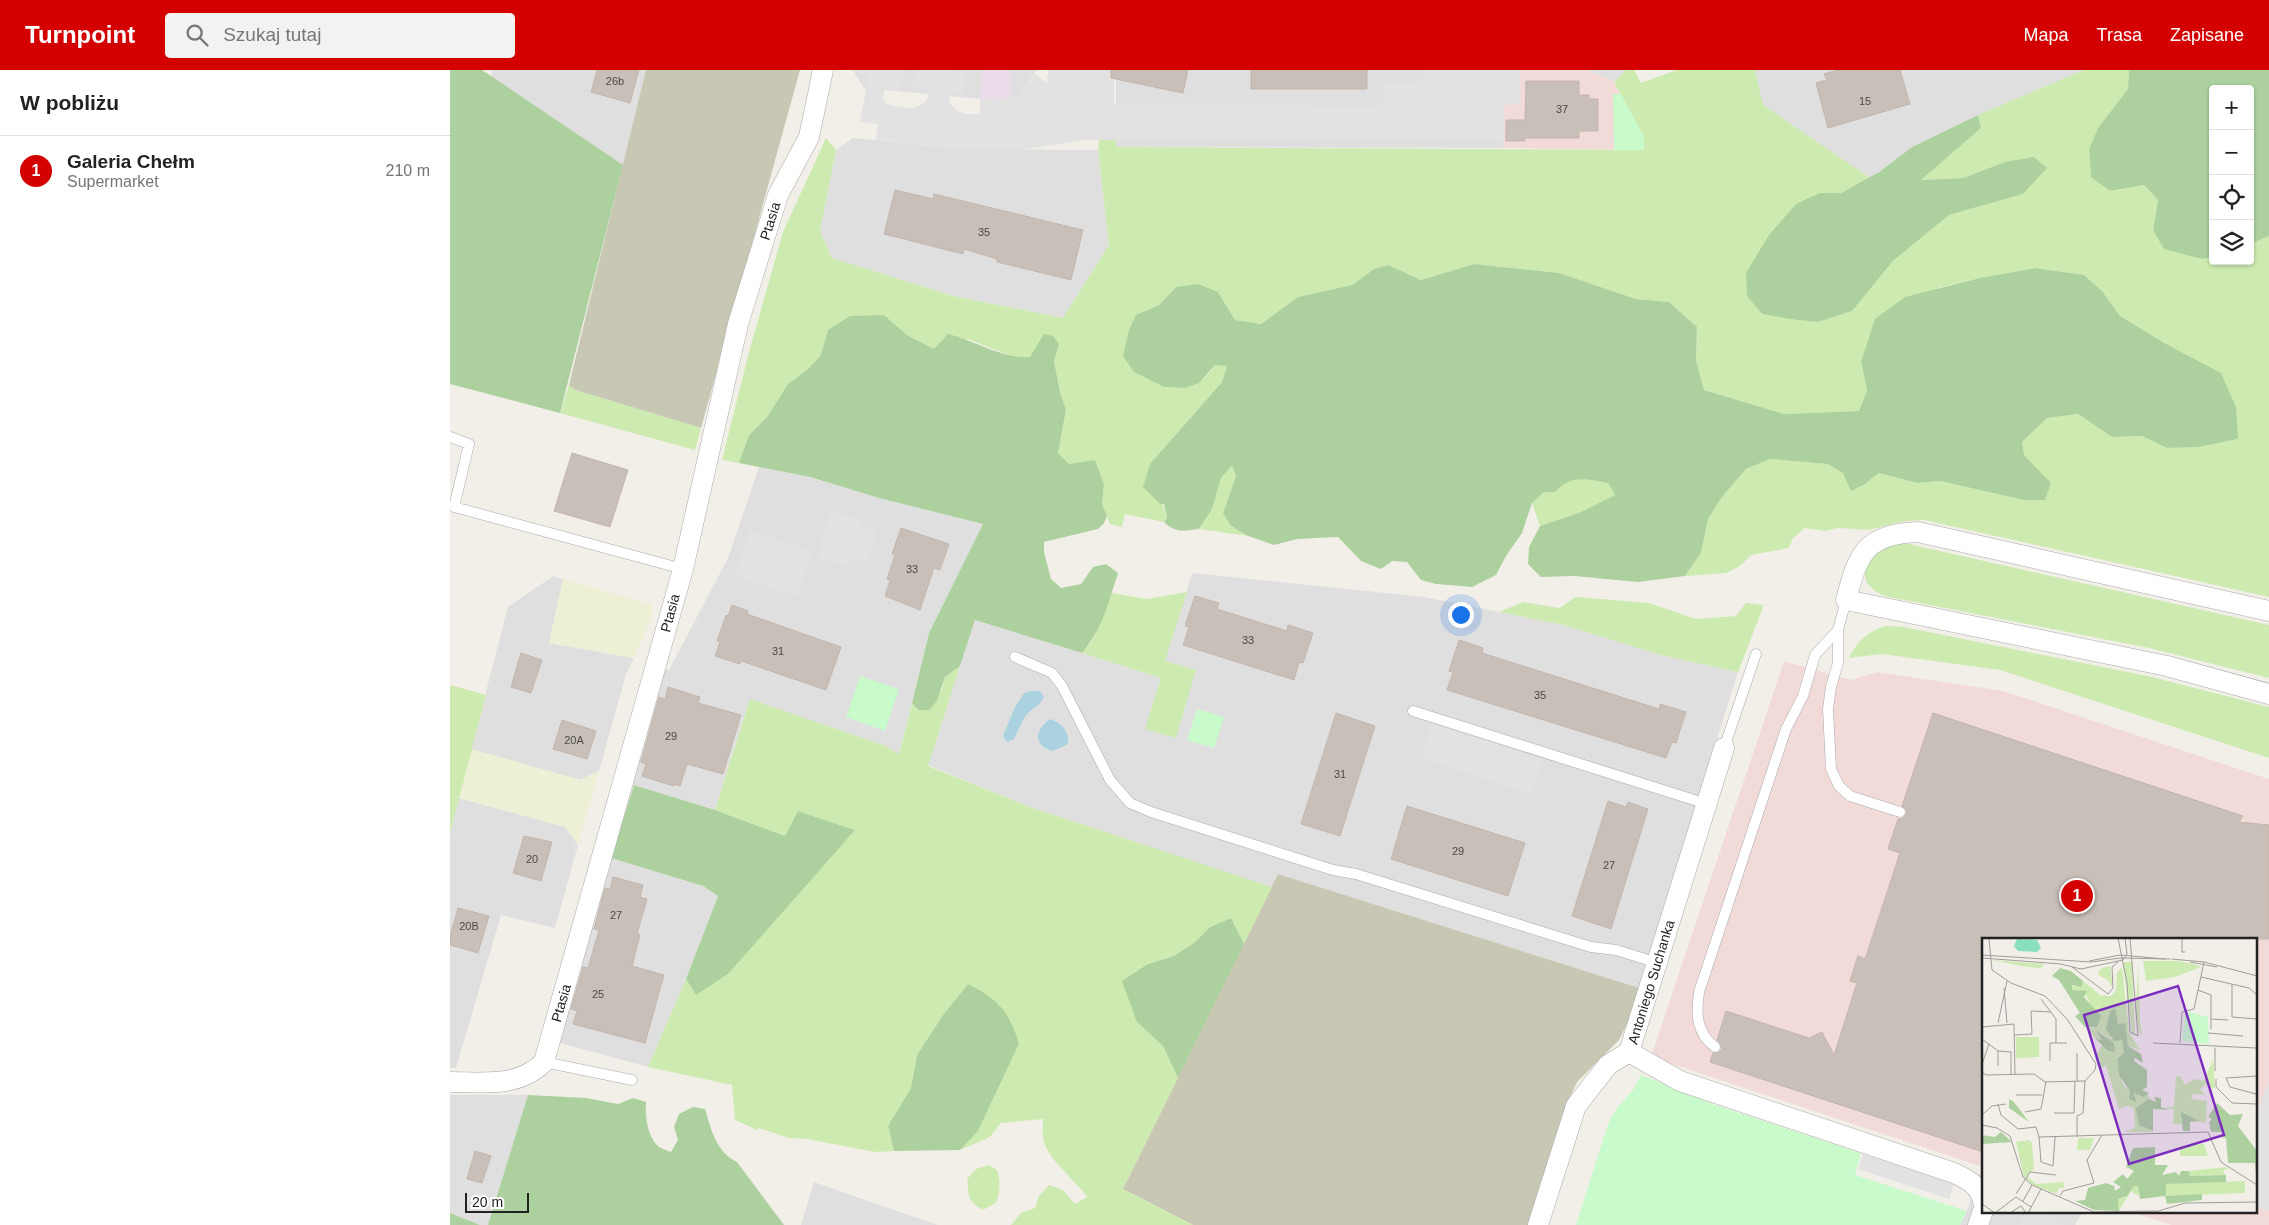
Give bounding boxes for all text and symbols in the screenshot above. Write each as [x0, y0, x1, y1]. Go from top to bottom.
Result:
search box [165, 13, 515, 58]
text: Turnpoint [25, 21, 135, 48]
icon: search [183, 21, 211, 49]
text: Szukaj tutaj [223, 24, 321, 45]
text: Mapa [2024, 25, 2069, 45]
text: Trasa [2097, 25, 2142, 45]
text: Zapisane [2170, 25, 2244, 45]
house number: 26b [606, 75, 624, 87]
map controls [2209, 85, 2254, 265]
button: + [2209, 85, 2254, 130]
text: W pobliżu [20, 91, 119, 114]
house number: 15 [1859, 95, 1871, 107]
house number: 37 [1556, 103, 1568, 115]
button: − [2209, 130, 2254, 175]
text: Galeria Chełm [67, 151, 195, 172]
text: 1 [32, 162, 40, 179]
text: 210 m [386, 162, 430, 179]
text: Supermarket [67, 173, 159, 190]
button: locate [2209, 175, 2254, 220]
street label: Ptasia [757, 200, 783, 242]
button: layers [2209, 220, 2254, 265]
house number: 35 [978, 226, 990, 238]
house number: 33 [906, 563, 918, 575]
street label: Ptasia [657, 592, 683, 634]
your location [1448, 602, 1474, 628]
house number: 33 [1242, 634, 1254, 646]
house number: 31 [772, 645, 784, 657]
house number: 35 [1534, 689, 1546, 701]
house number: 29 [665, 730, 677, 742]
house number: 20A [564, 734, 584, 746]
house number: 31 [1334, 768, 1346, 780]
house number: 29 [1452, 845, 1464, 857]
house number: 20 [526, 853, 538, 865]
house number: 27 [1603, 859, 1615, 871]
pin: 1 [2061, 877, 2093, 915]
house number: 27 [610, 909, 622, 921]
street label: Antoniego Suchanka [1624, 918, 1678, 1046]
house number: 20B [459, 920, 479, 932]
inset map [1982, 938, 2256, 1212]
street label: Ptasia [548, 982, 574, 1024]
house number: 25 [592, 988, 604, 1000]
scale bar [465, 1190, 529, 1213]
text: 20 m [472, 1194, 503, 1210]

